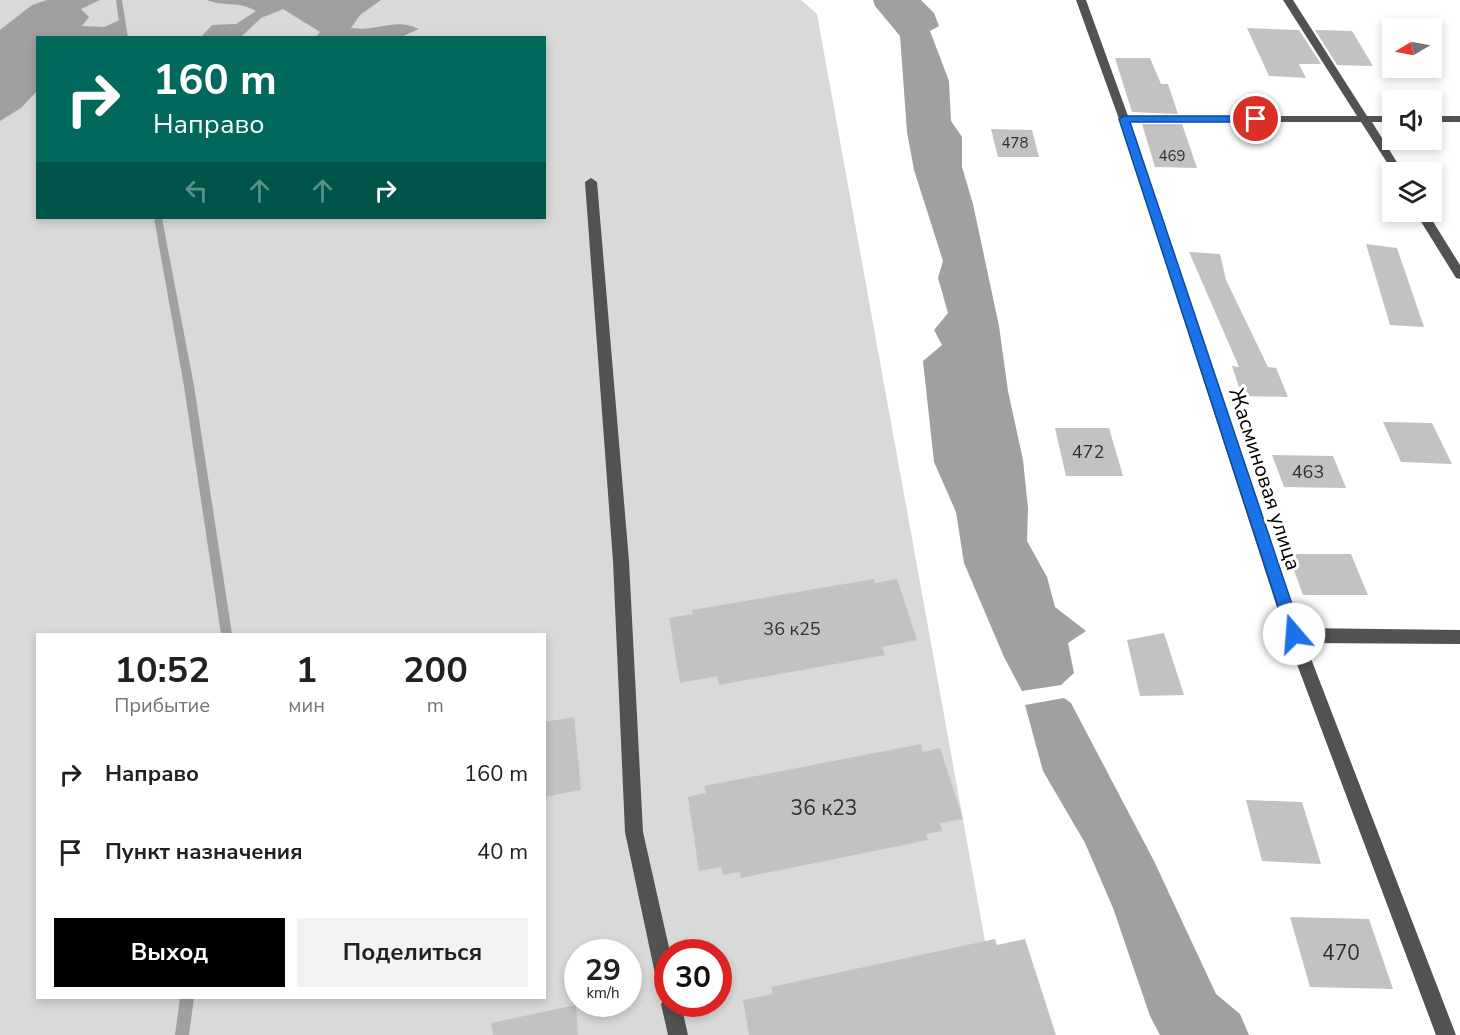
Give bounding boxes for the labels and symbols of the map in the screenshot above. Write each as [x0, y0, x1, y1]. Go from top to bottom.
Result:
north arrow [1382, 18, 1442, 78]
pin [1230, 93, 1281, 144]
house number: 478 [1001, 133, 1029, 153]
house number: 469 [1158, 146, 1186, 166]
street label: Жасминовая улица [1222, 384, 1308, 574]
house number: 472 [1072, 440, 1104, 464]
house number: 463 [1292, 460, 1324, 484]
position arrow [1262, 602, 1326, 666]
house number: 36 к25 [763, 617, 821, 641]
house number: 36 к23 [791, 794, 857, 822]
speed limit sign: 30 [654, 939, 732, 1017]
house number: 470 [1322, 939, 1360, 967]

